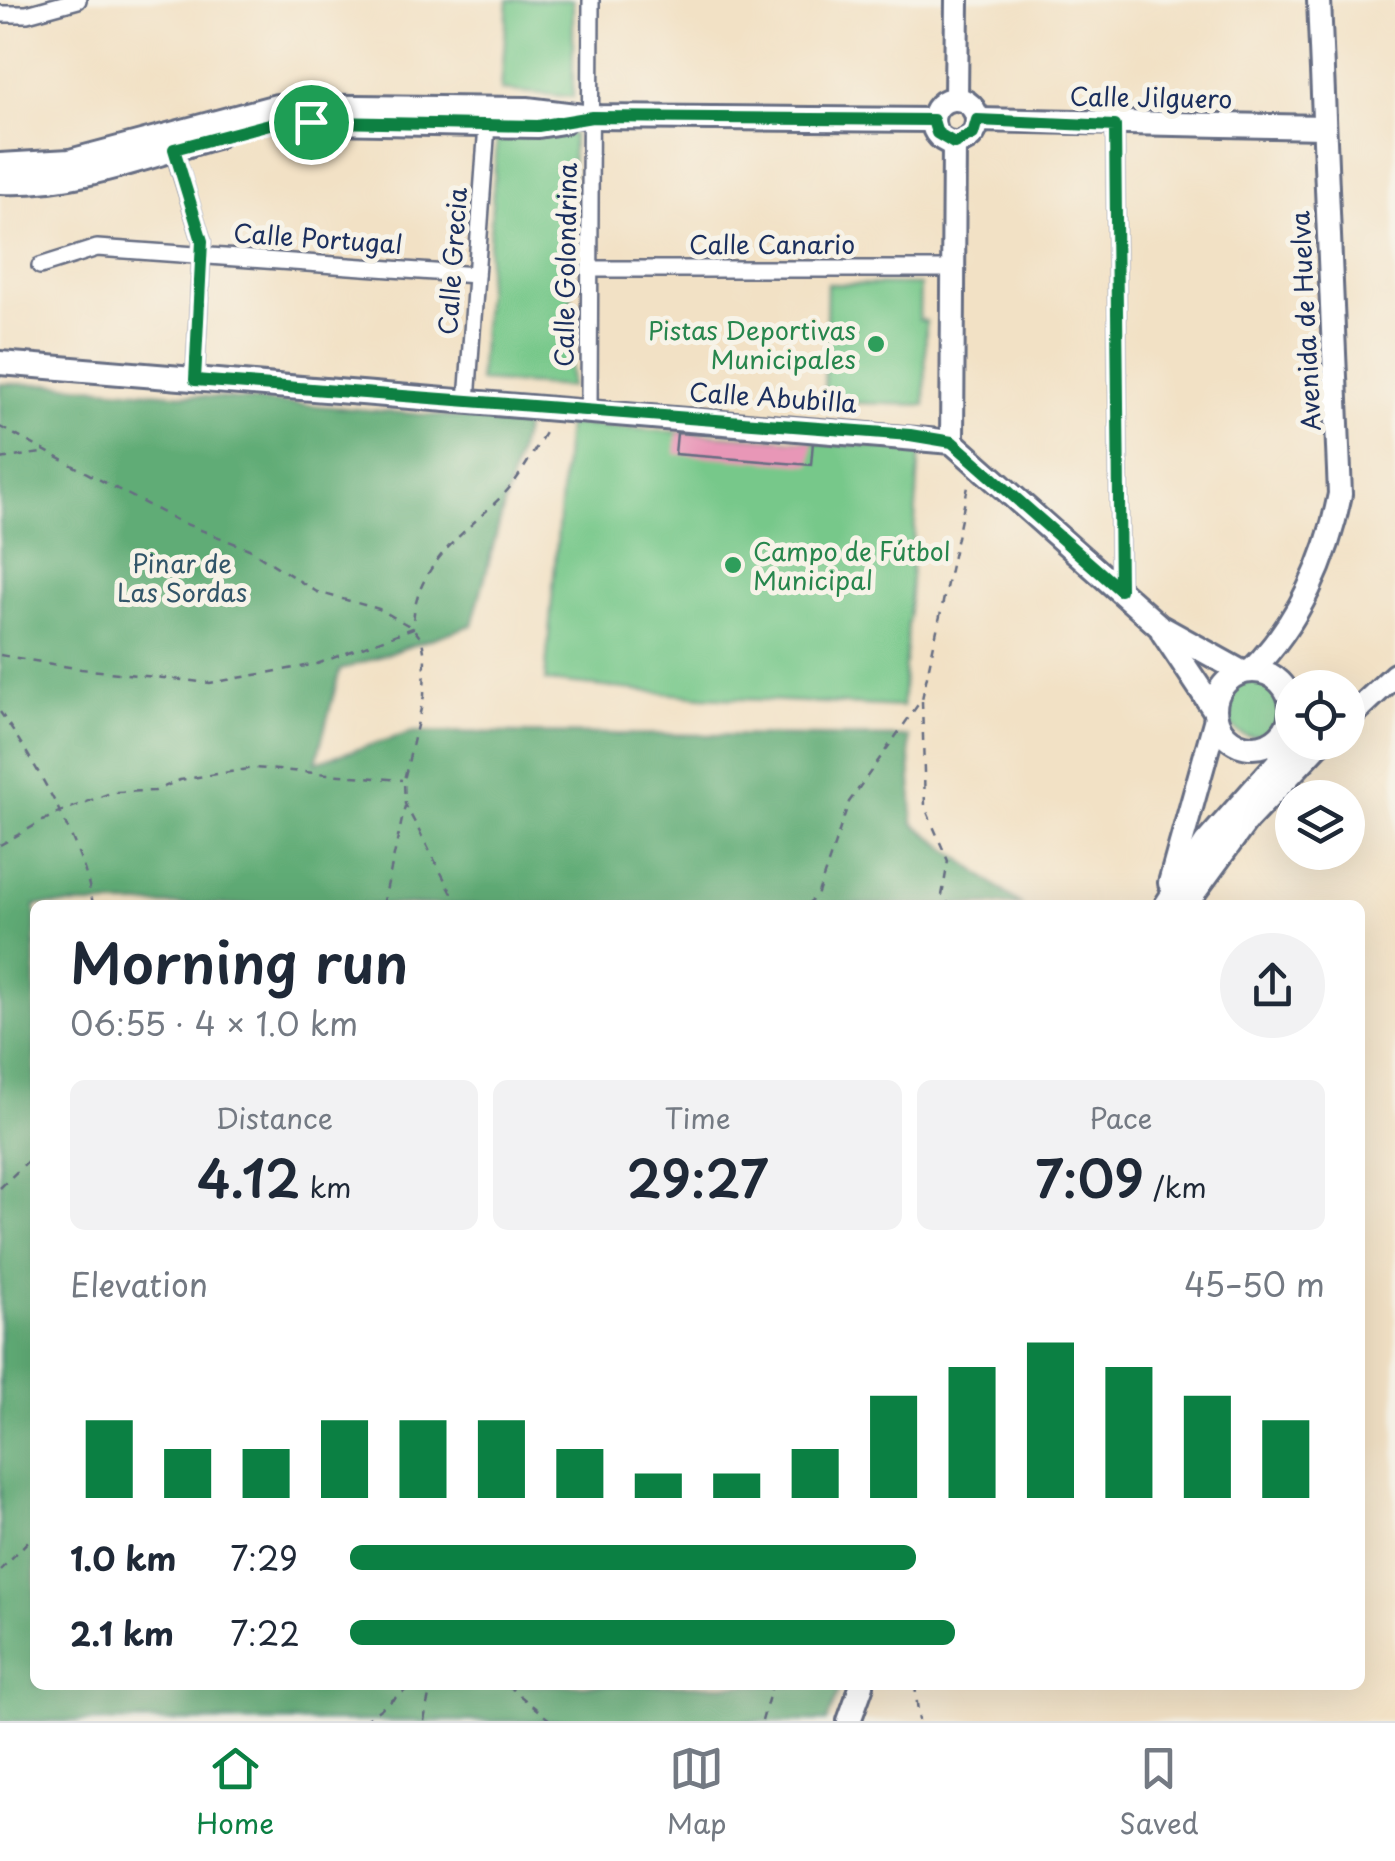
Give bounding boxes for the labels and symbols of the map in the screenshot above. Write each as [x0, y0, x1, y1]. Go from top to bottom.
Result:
street label: Calle Jilguero [1069, 77, 1233, 117]
pin [269, 80, 354, 165]
street label: Calle Golondrina [544, 162, 586, 368]
street label: Calle Grecia [428, 185, 476, 336]
street label: Avenida de Huelva [1280, 209, 1330, 432]
street label: Calle Portugal [232, 213, 404, 263]
street label: Calle Canario [689, 225, 855, 263]
place label: Pistas Deportivas Municipales [648, 311, 856, 378]
marker: Pistas Deportivas Municipales [865, 333, 887, 355]
street label: Calle Abubilla [688, 372, 858, 422]
place label: Campo de Fútbol Municipal [753, 532, 950, 599]
park label: Pinar de Las Sordas [117, 544, 247, 611]
marker: Campo de Fútbol Municipal [722, 554, 744, 576]

